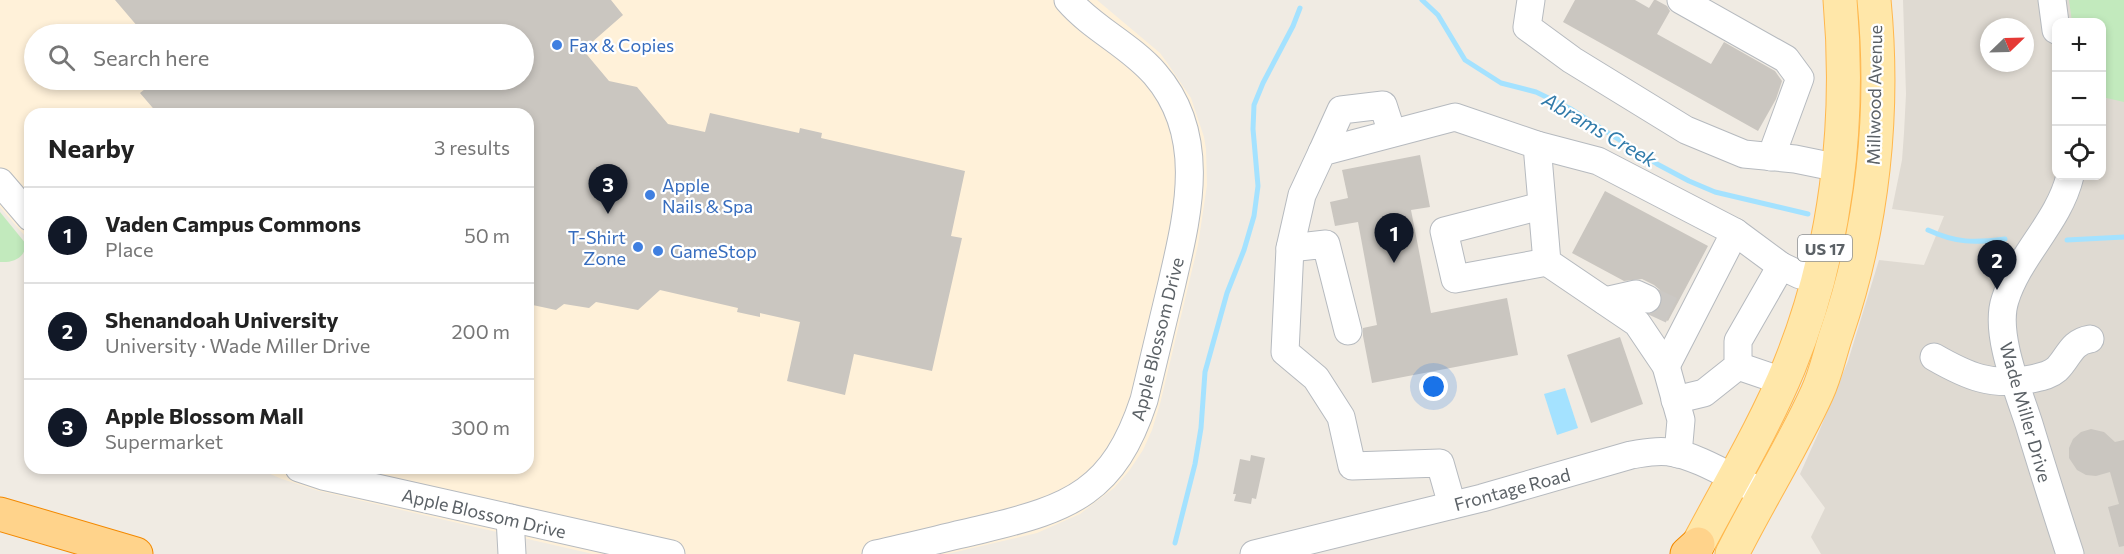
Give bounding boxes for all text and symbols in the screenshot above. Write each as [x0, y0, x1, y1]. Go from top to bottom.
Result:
north arrow [1980, 18, 2034, 72]
map controls [2052, 18, 2106, 180]
button: + [2052, 18, 2106, 72]
search box [24, 24, 534, 90]
street label: Millwood Avenue [1862, 25, 1886, 165]
place label: Fax & Copies [569, 34, 674, 56]
marker: Fax & Copies [550, 38, 564, 52]
icon: search [45, 41, 78, 74]
text: Search here [93, 44, 209, 71]
button: − [2052, 72, 2106, 126]
water label: Abrams Creek [1538, 86, 1662, 172]
button: locate [2052, 126, 2106, 180]
text: Nearby [48, 132, 135, 163]
text: 3 results [434, 135, 510, 159]
pin: 3 [588, 164, 628, 214]
place label: Apple Nails & Spa [662, 174, 753, 217]
marker: Apple Nails & Spa [643, 188, 657, 202]
text: Vaden Campus Commons [105, 210, 361, 237]
pin: 1 [1374, 214, 1414, 263]
text: 1 [63, 223, 72, 247]
text: 50 m [464, 223, 510, 247]
place label: T-Shirt Zone [568, 226, 626, 269]
road number: US 17 [1798, 235, 1852, 261]
text: Place [105, 237, 154, 261]
marker: T-Shirt Zone [631, 240, 645, 254]
place label: GameStop [670, 240, 757, 262]
pin: 2 [1978, 240, 2016, 290]
marker: GameStop [651, 244, 665, 258]
street label: Apple Blossom Drive [1126, 255, 1188, 423]
text: Shenandoah University [105, 306, 339, 333]
text: 2 [62, 319, 73, 343]
text: 200 m [452, 319, 510, 343]
text: University · Wade Miller Drive [105, 333, 370, 357]
street label: Wade Miller Drive [1995, 339, 2057, 485]
your location [1419, 372, 1448, 401]
text: Apple Blossom Mall [105, 402, 304, 429]
text: 3 [62, 415, 73, 439]
text: 300 m [451, 415, 510, 439]
text: Supermarket [105, 429, 223, 453]
street label: Frontage Road [1452, 463, 1572, 515]
street label: Apple Blossom Drive [400, 483, 568, 543]

